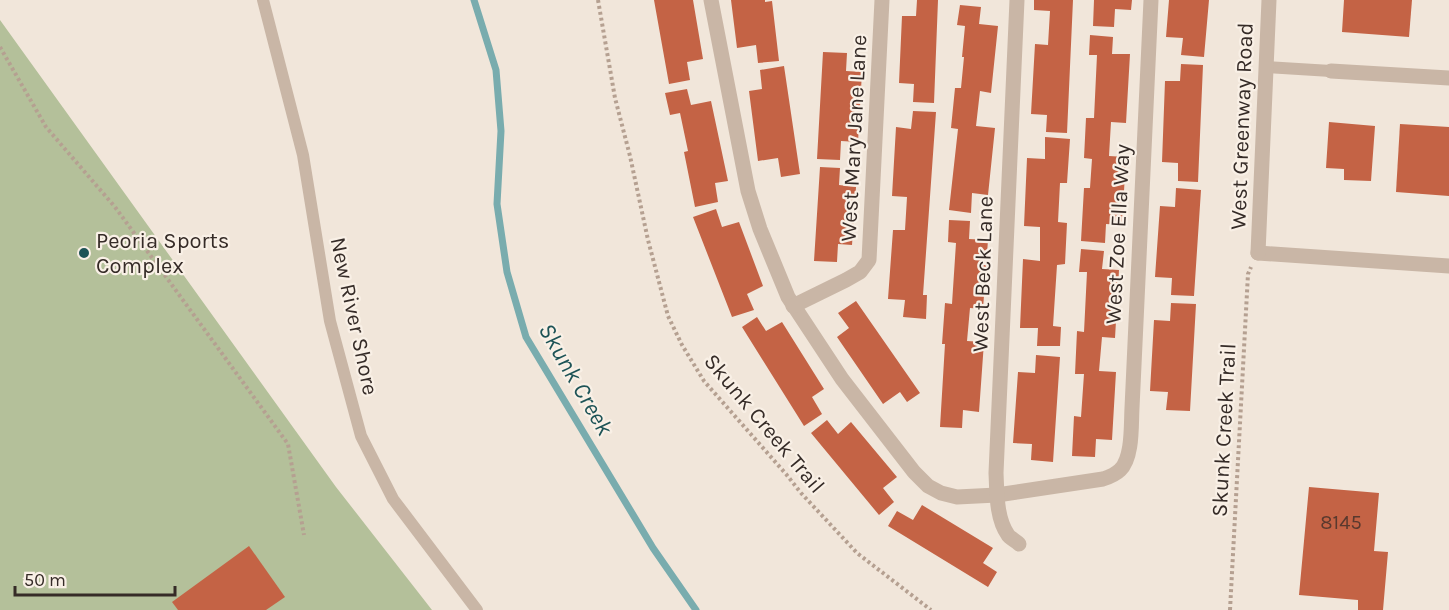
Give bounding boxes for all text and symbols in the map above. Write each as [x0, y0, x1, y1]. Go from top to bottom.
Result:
street label: West Greenway Road [1225, 22, 1259, 230]
street label: West Mary Jane Lane [836, 34, 872, 242]
street label: West Zoe Ella Way [1100, 143, 1136, 325]
street label: West Beck Lane [967, 196, 999, 353]
place label: Peoria Sports Complex [96, 228, 229, 279]
street label: New River Shore [325, 235, 383, 398]
marker: Peoria Sports Complex [77, 246, 91, 260]
water label: Skunk Creek [533, 318, 620, 441]
street label: Skunk Creek Trail [1206, 343, 1242, 517]
street label: Skunk Creek Trail [698, 349, 830, 499]
house number: 8145 [1320, 511, 1362, 534]
scale bar [15, 559, 176, 597]
text: 50 m [24, 569, 66, 591]

